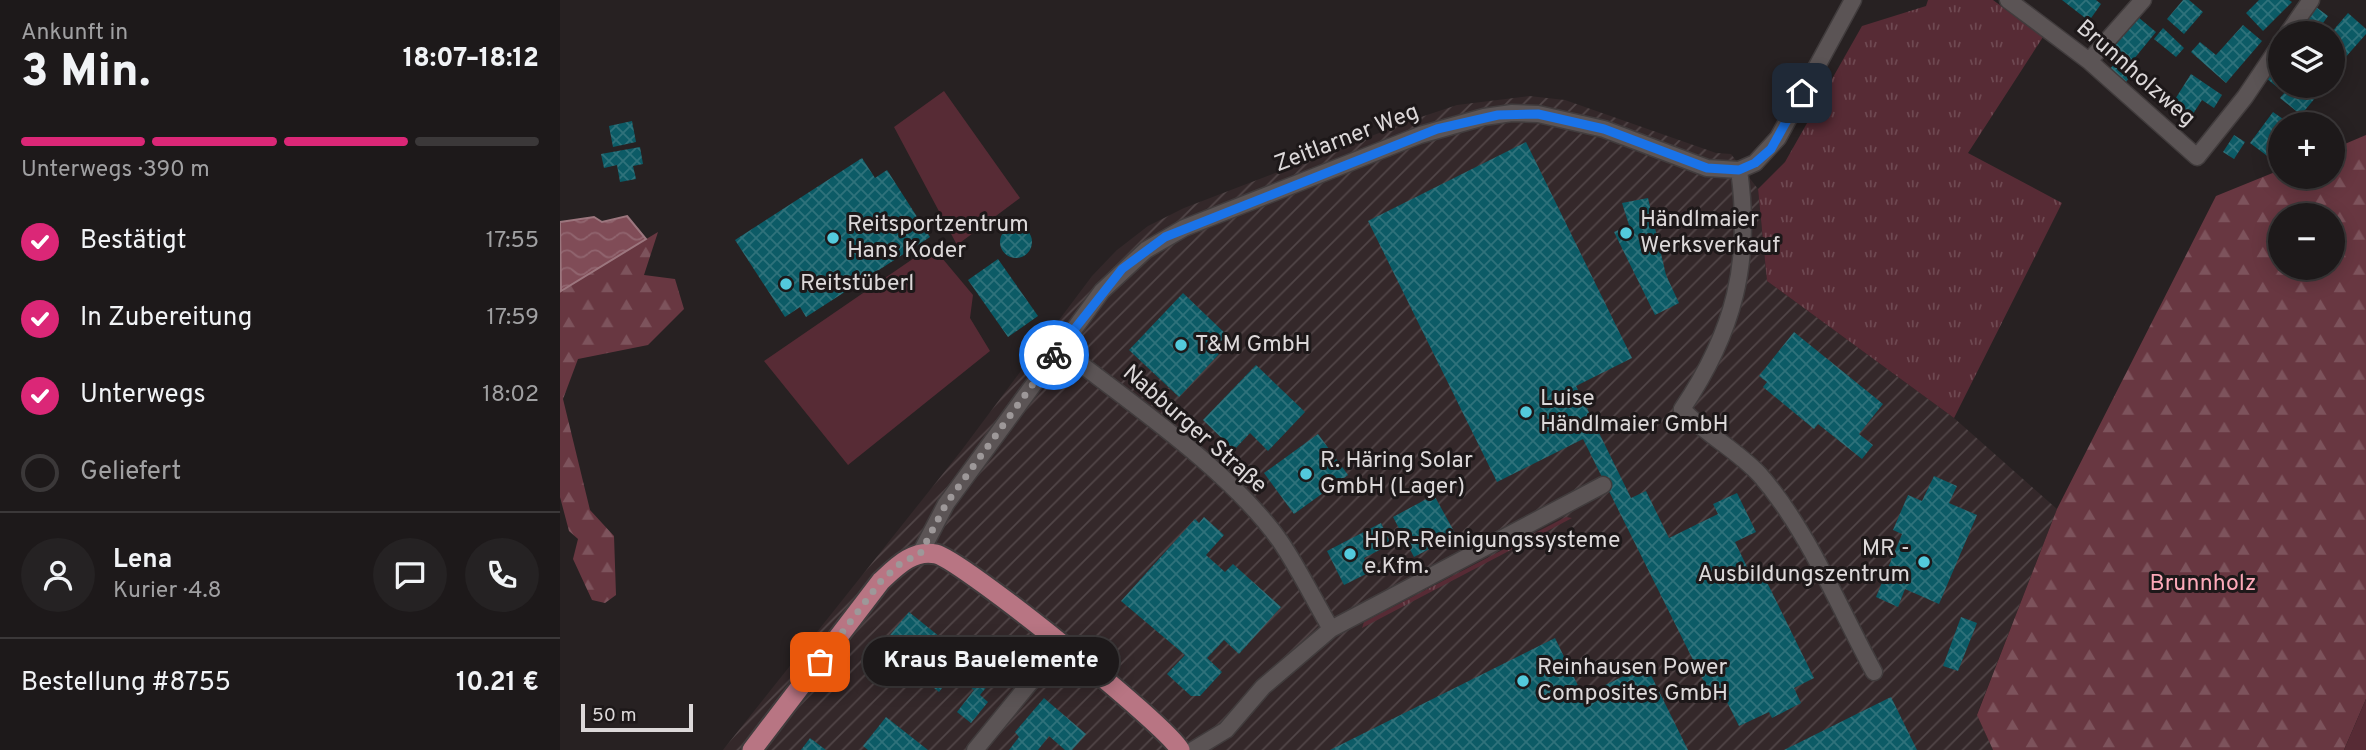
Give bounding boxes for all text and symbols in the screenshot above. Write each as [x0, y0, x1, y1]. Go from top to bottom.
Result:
street label: Brunnholzweg [2069, 14, 2201, 134]
text: Ankunft in [21, 19, 128, 48]
map controls [2268, 21, 2345, 280]
button: layers [2268, 21, 2345, 98]
text: 18:07–18:12 [403, 43, 539, 76]
text: 3 Min. [21, 44, 151, 103]
pin [1772, 63, 1832, 123]
icon: home [1783, 74, 1821, 112]
street label: Zeitlarner Weg [1271, 98, 1423, 180]
button: + [2268, 112, 2345, 189]
text: Unterwegs · 390 m [21, 156, 210, 185]
button: − [2268, 203, 2345, 280]
place label: Händlmaier Werksverkauf [1640, 206, 1780, 261]
place label: Reitsportzentrum Hans Koder [847, 211, 1029, 266]
icon: check [21, 223, 59, 261]
text: Bestätigt [80, 225, 187, 258]
marker: Händlmaier Werksverkauf [1618, 225, 1634, 241]
text: 17:55 [486, 227, 539, 256]
marker: Reitsportzentrum Hans Koder [825, 230, 841, 246]
place label: Reitstüberl [800, 270, 914, 299]
marker: Reitstüberl [778, 276, 794, 292]
icon: check [21, 300, 59, 338]
text: In Zubereitung [80, 302, 252, 335]
text: 17:59 [486, 304, 539, 333]
courier [1019, 320, 1089, 390]
place label: T&M GmbH [1195, 331, 1311, 360]
icon: bike [1035, 336, 1073, 374]
marker: T&M GmbH [1173, 337, 1189, 353]
street label: Nabburger Straße [1116, 359, 1272, 501]
icon: check [21, 377, 59, 415]
text: Unterwegs [80, 379, 206, 412]
text: 18:02 [482, 381, 539, 410]
place label: Luise Händlmaier GmbH [1540, 385, 1729, 440]
marker: Luise Händlmaier GmbH [1518, 404, 1534, 420]
place label: R. Häring Solar GmbH (Lager) [1320, 447, 1473, 502]
text: Geliefert [80, 456, 181, 489]
marker: R. Häring Solar GmbH (Lager) [1298, 466, 1314, 482]
place label: HDR-Reinigungssysteme e.Kfm. [1364, 527, 1620, 582]
place label: MR - Ausbildungszentrum [1697, 535, 1910, 590]
button: person [21, 538, 95, 612]
button: chat [373, 538, 447, 612]
button: phone [465, 538, 539, 612]
text: Lena [113, 544, 172, 577]
marker: HDR-Reinigungssysteme e.Kfm. [1342, 546, 1358, 562]
marker: MR - Ausbildungszentrum [1916, 554, 1932, 570]
park label: Brunnholz [2150, 570, 2256, 599]
text: Kurier · 4.8 [113, 577, 222, 606]
pin [790, 632, 850, 692]
callout: Kraus Bauelemente [862, 638, 1118, 686]
icon: bag [801, 643, 839, 681]
text: Kraus Bauelemente [883, 647, 1099, 676]
place label: Reinhausen Power Composites GmbH [1537, 654, 1728, 709]
text: Bestellung #8755 [21, 667, 231, 700]
text: 10.21 € [456, 667, 539, 700]
marker: Reinhausen Power Composites GmbH [1515, 673, 1531, 689]
scale bar [581, 701, 693, 733]
text: 50 m [592, 704, 637, 728]

